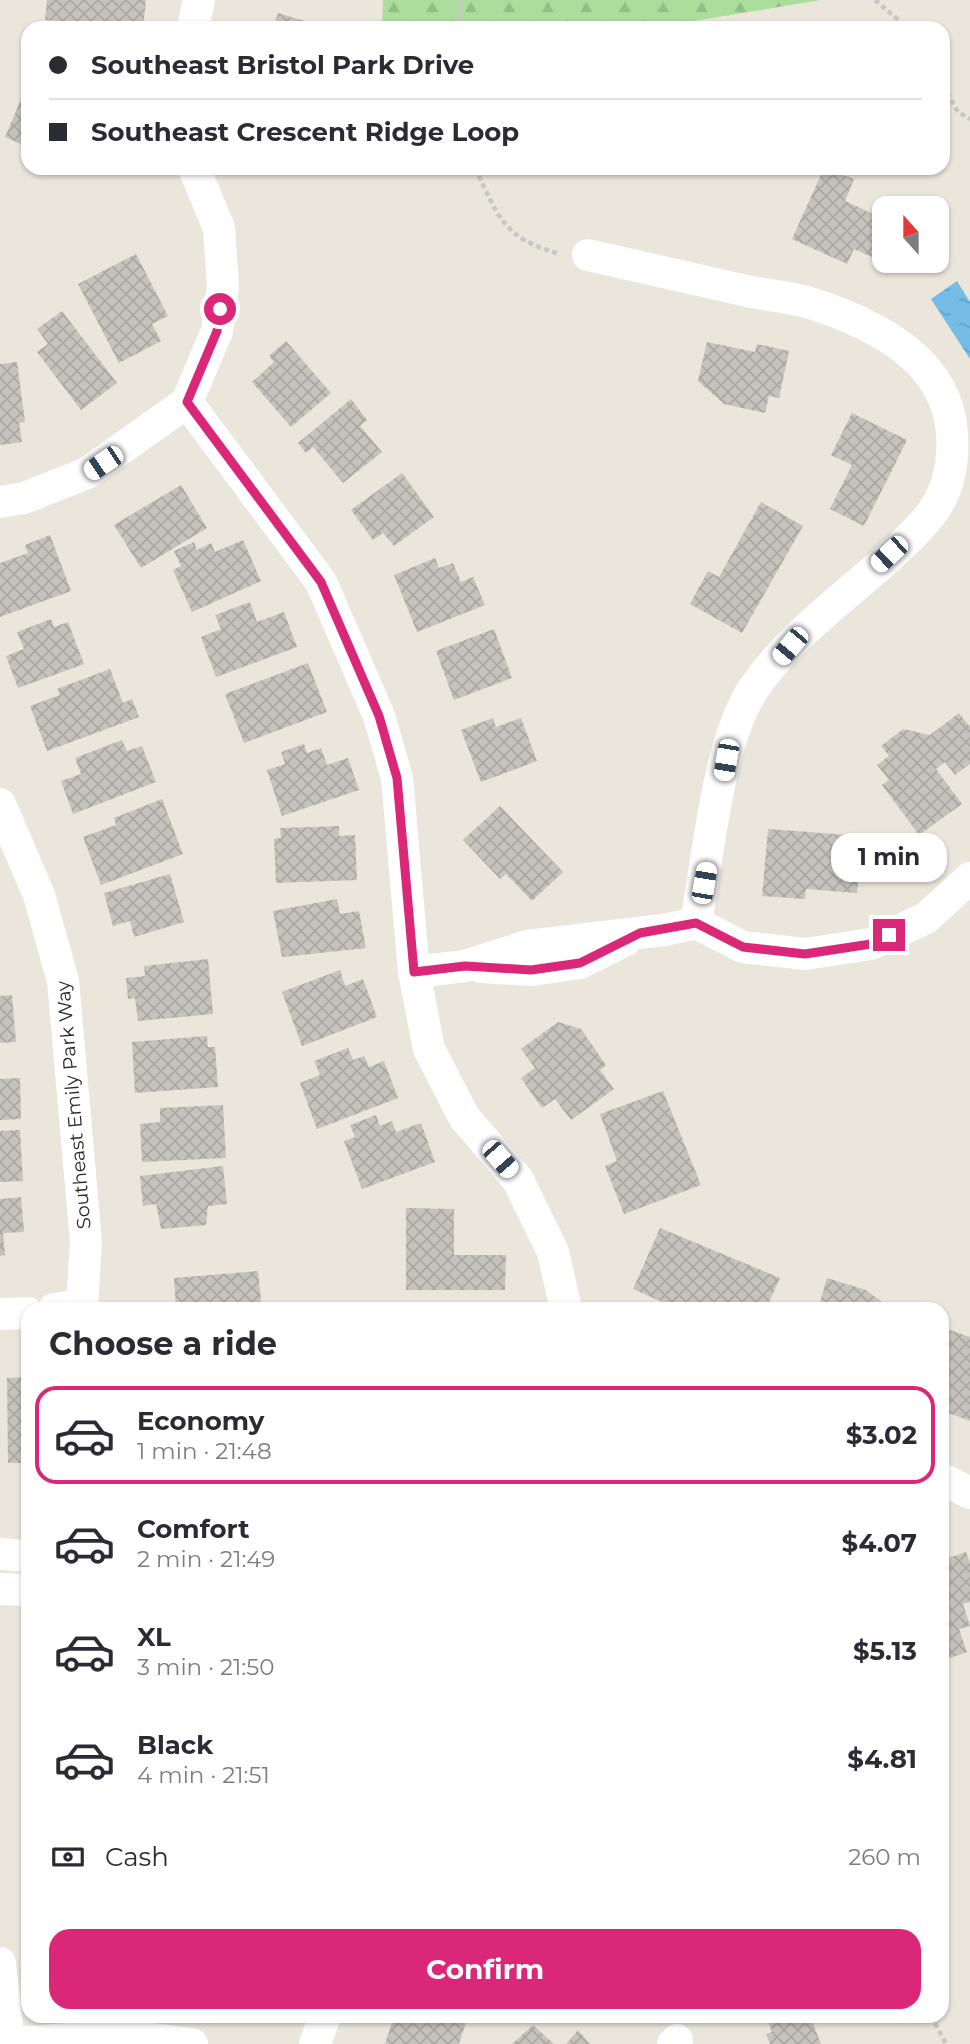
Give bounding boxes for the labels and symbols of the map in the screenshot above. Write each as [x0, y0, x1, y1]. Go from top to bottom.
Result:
north arrow [872, 196, 948, 273]
route start [204, 293, 236, 325]
car [80, 443, 127, 483]
car [867, 532, 912, 576]
car [769, 623, 812, 669]
car [713, 737, 740, 783]
callout: 1 min [831, 834, 947, 883]
car [691, 860, 718, 906]
route end [873, 919, 905, 951]
street label: Southeast Emily Park Way [51, 979, 96, 1230]
car [479, 1136, 522, 1182]

